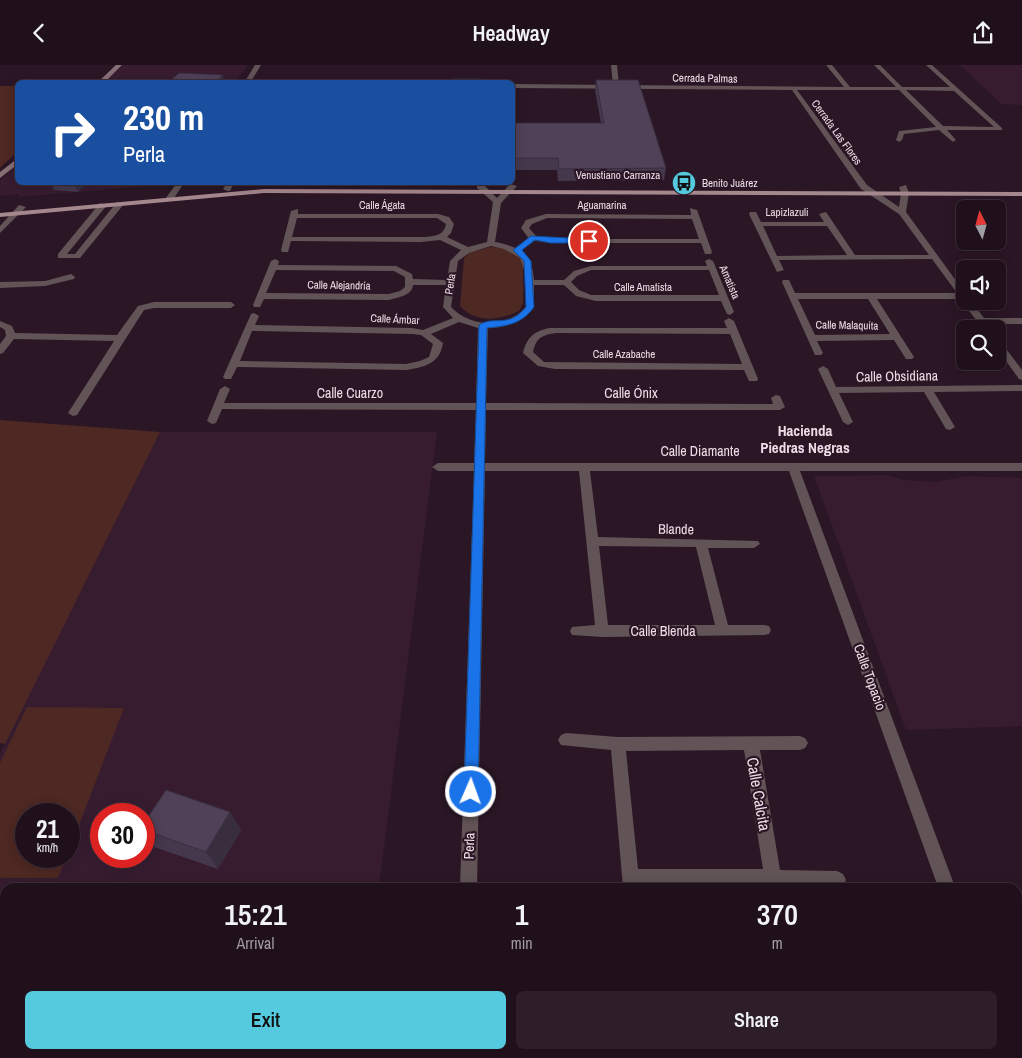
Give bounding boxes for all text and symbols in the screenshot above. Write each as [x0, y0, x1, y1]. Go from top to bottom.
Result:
text: Headway [472, 18, 550, 48]
icon: back [25, 19, 53, 47]
icon: share [969, 19, 997, 47]
street label: Cerrada Palmas [672, 70, 738, 86]
text: 230 m [123, 94, 204, 141]
street label: Cerrada Las Flores [809, 97, 866, 168]
icon: right [40, 100, 105, 165]
text: Perla [123, 139, 165, 169]
street label: Venustiano Carranza [576, 168, 660, 182]
bus stop icon: Benito Juárez [671, 170, 697, 196]
place label: Benito Juárez [702, 176, 758, 190]
street label: Calle Ágata [359, 198, 405, 212]
street label: Aguamarina [576, 198, 627, 212]
north arrow [956, 200, 1006, 250]
map controls [956, 200, 1006, 370]
street label: Lapizlazuli [765, 205, 809, 219]
pin [568, 220, 610, 262]
icon: arrive [575, 227, 603, 255]
button: sound [956, 260, 1006, 310]
street label: Amatista [716, 262, 743, 301]
street label: Perla [441, 273, 459, 295]
street label: Calle Alejandría [307, 277, 371, 293]
street label: Calle Amatista [614, 280, 672, 294]
street label: Calle Ámbar [370, 311, 420, 327]
street label: Calle Malaquita [816, 317, 878, 333]
button: search [956, 320, 1006, 370]
street label: Calle Azabache [593, 347, 655, 361]
street label: Calle Obsidiana [856, 366, 939, 386]
street label: Calle Cuarzo [317, 384, 383, 402]
street label: Calle Ónix [604, 384, 658, 402]
district label: Hacienda Piedras Negras [760, 420, 850, 458]
street label: Calle Diamante [660, 442, 740, 460]
street label: Blande [658, 520, 694, 538]
street label: Calle Blenda [630, 622, 696, 640]
street label: Calle Topacio [850, 641, 890, 713]
street label: Calle Calcita [742, 755, 776, 833]
position arrow [444, 765, 496, 817]
speed limit sign: 30 [90, 803, 155, 868]
text: 21 [36, 812, 59, 846]
street label: Perla [460, 832, 478, 860]
text: km/h [37, 840, 58, 856]
text: 15:21 [224, 894, 287, 934]
text: 1 [515, 894, 529, 934]
text: 370 [757, 894, 798, 934]
text: Arrival [236, 932, 274, 954]
text: min [511, 932, 533, 954]
text: m [772, 932, 783, 954]
button: Exit [25, 991, 506, 1049]
button: Share [516, 991, 997, 1049]

